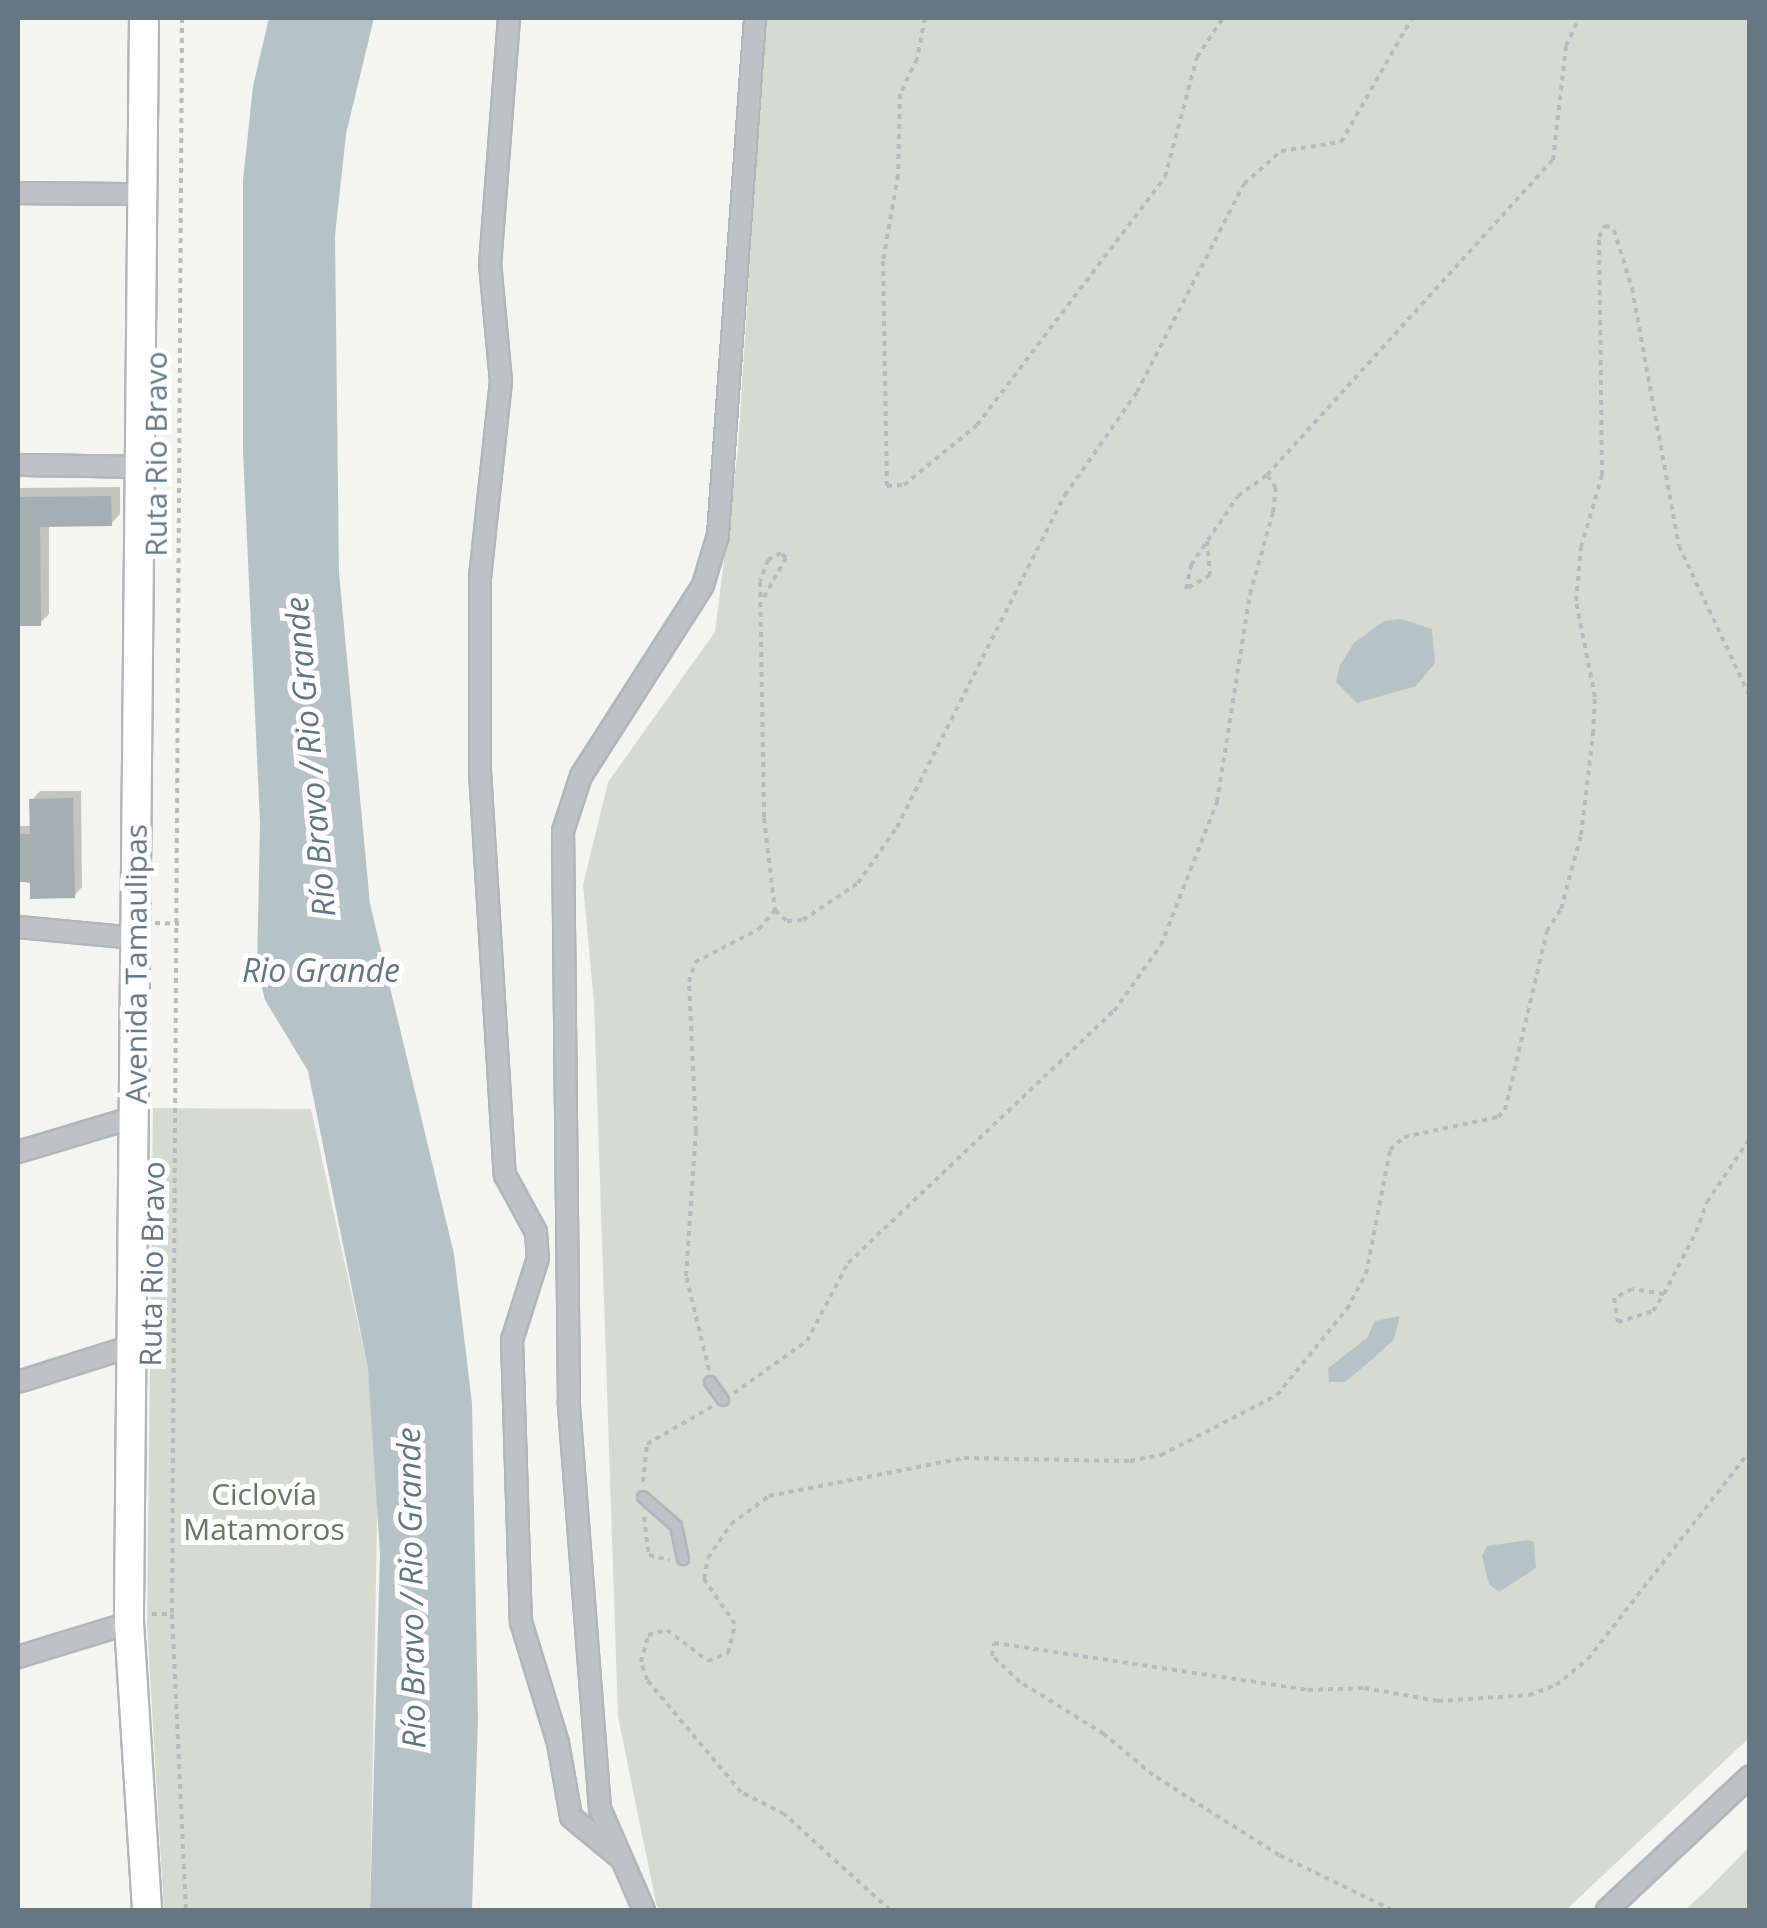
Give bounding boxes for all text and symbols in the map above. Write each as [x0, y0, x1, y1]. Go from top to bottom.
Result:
street label: Ruta Rio Bravo [138, 351, 174, 557]
water label: Río Bravo / Rio Grande [277, 595, 343, 919]
street label: Avenida Tamaulipas [118, 824, 154, 1104]
water label: Rio Grande [242, 951, 400, 989]
street label: Ruta Rio Bravo [132, 1161, 172, 1367]
water label: Río Bravo / Rio Grande [389, 1427, 433, 1749]
park label: Ciclovía Matamoros [183, 1476, 345, 1546]

